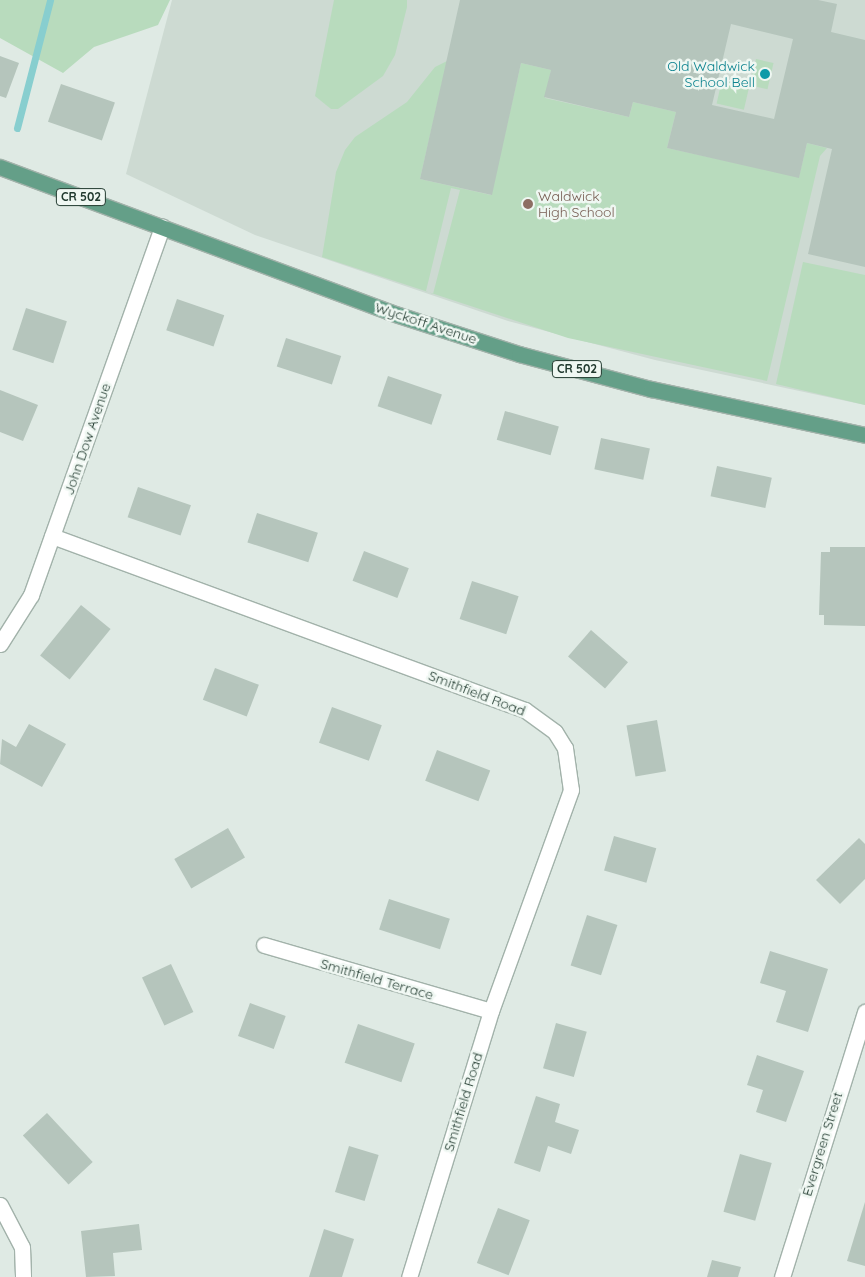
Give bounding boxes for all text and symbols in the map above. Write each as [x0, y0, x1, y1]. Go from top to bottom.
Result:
place label: Old Waldwick School Bell [667, 58, 755, 90]
marker: Old Waldwick School Bell [759, 68, 771, 80]
road number: CR 502 [55, 188, 107, 206]
place label: Waldwick High School [538, 188, 615, 220]
marker: Waldwick High School [522, 198, 534, 210]
street label: Wyckoff Avenue [373, 299, 479, 347]
road number: CR 502 [551, 359, 603, 378]
street label: John Dow Avenue [60, 381, 114, 497]
street label: Smithfield Road [426, 667, 528, 719]
street label: Smithfield Terrace [319, 955, 435, 1003]
street label: Smithfield Road [440, 1051, 486, 1153]
street label: Evergreen Street [798, 1090, 846, 1198]

